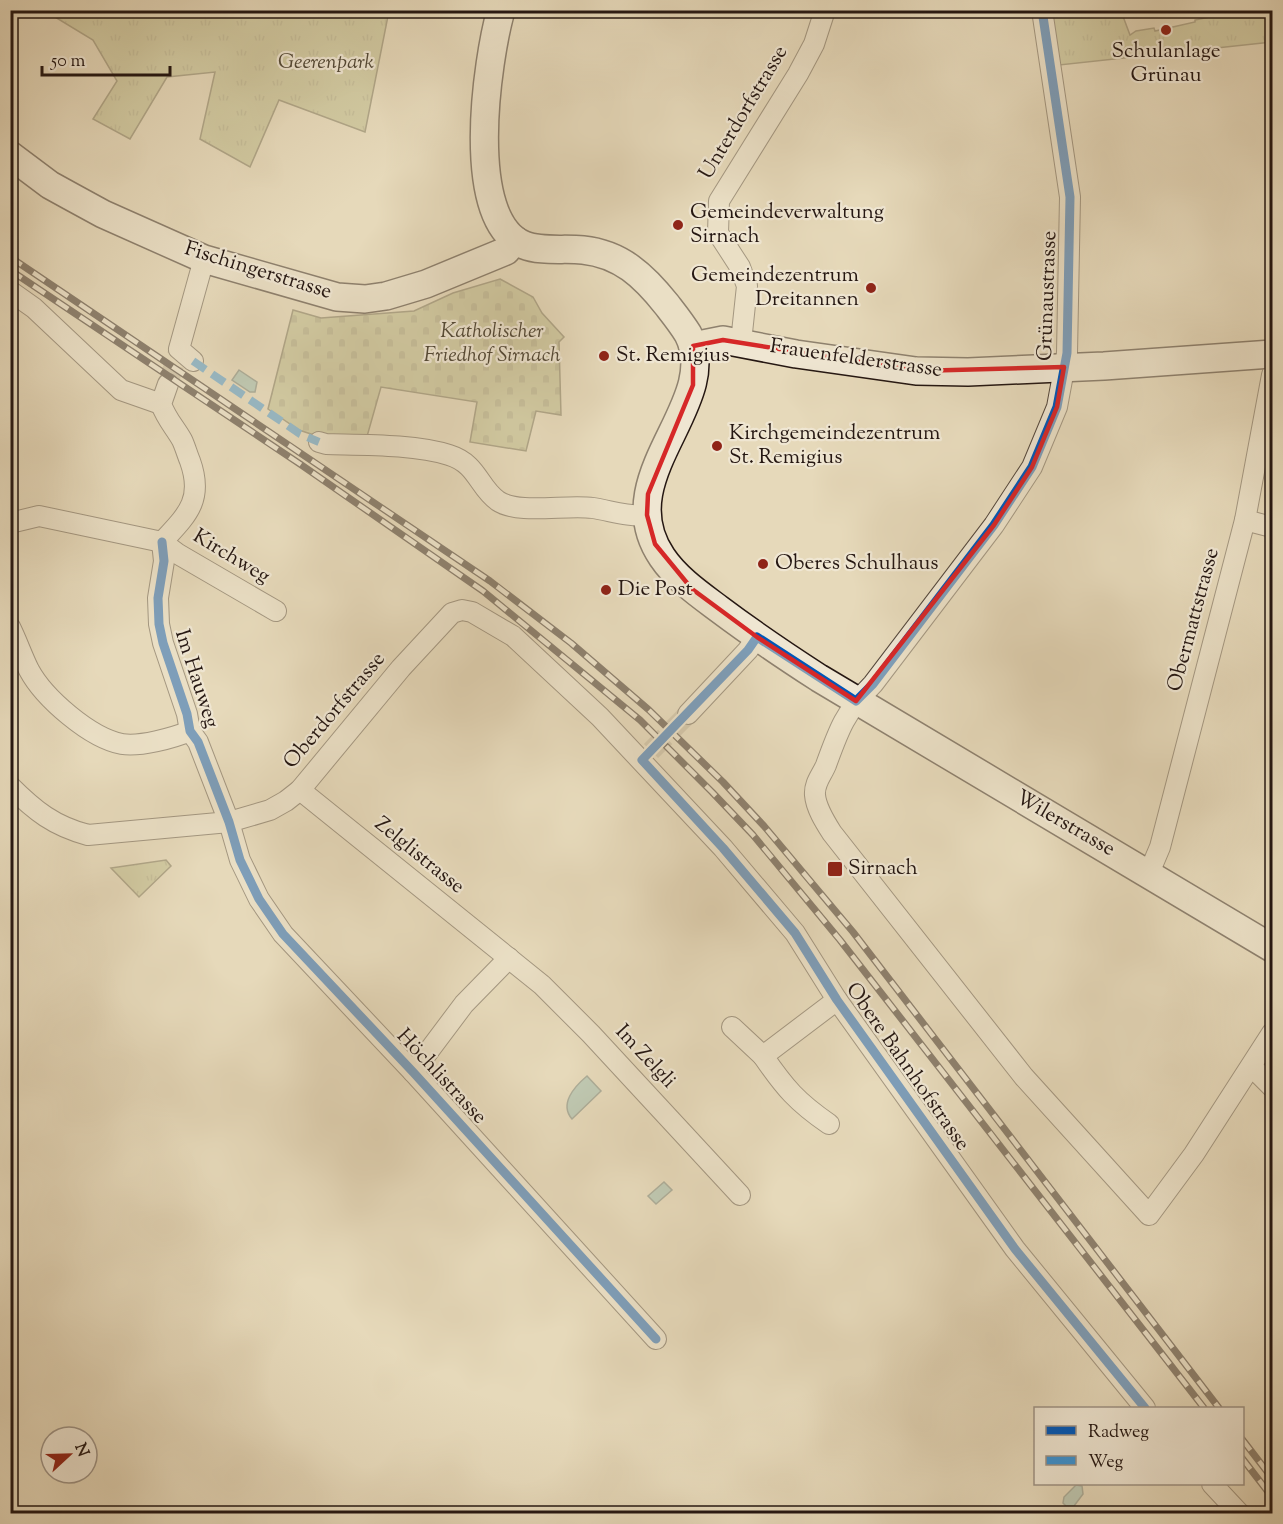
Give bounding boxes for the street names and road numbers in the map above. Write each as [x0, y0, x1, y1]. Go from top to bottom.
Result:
street label: Unterdorfstrasse [692, 40, 796, 186]
street label: Grünaustrasse [1031, 230, 1065, 362]
street label: Fischingerstrasse [181, 234, 335, 308]
street label: Frauenfelderstrasse [768, 332, 944, 386]
street label: Kirchweg [187, 522, 275, 592]
street label: Obermattstrasse [1160, 545, 1228, 695]
street label: Im Hauweg [166, 626, 226, 732]
street label: Oberdorfstrasse [277, 646, 393, 776]
street label: Wilerstrasse [1010, 783, 1120, 865]
street label: Zelglistrasse [367, 810, 471, 902]
street label: Obere Bahnhofstrasse [838, 977, 976, 1157]
street label: Im Zelgli [607, 1018, 683, 1096]
street label: Höchlistrasse [389, 1023, 493, 1131]

